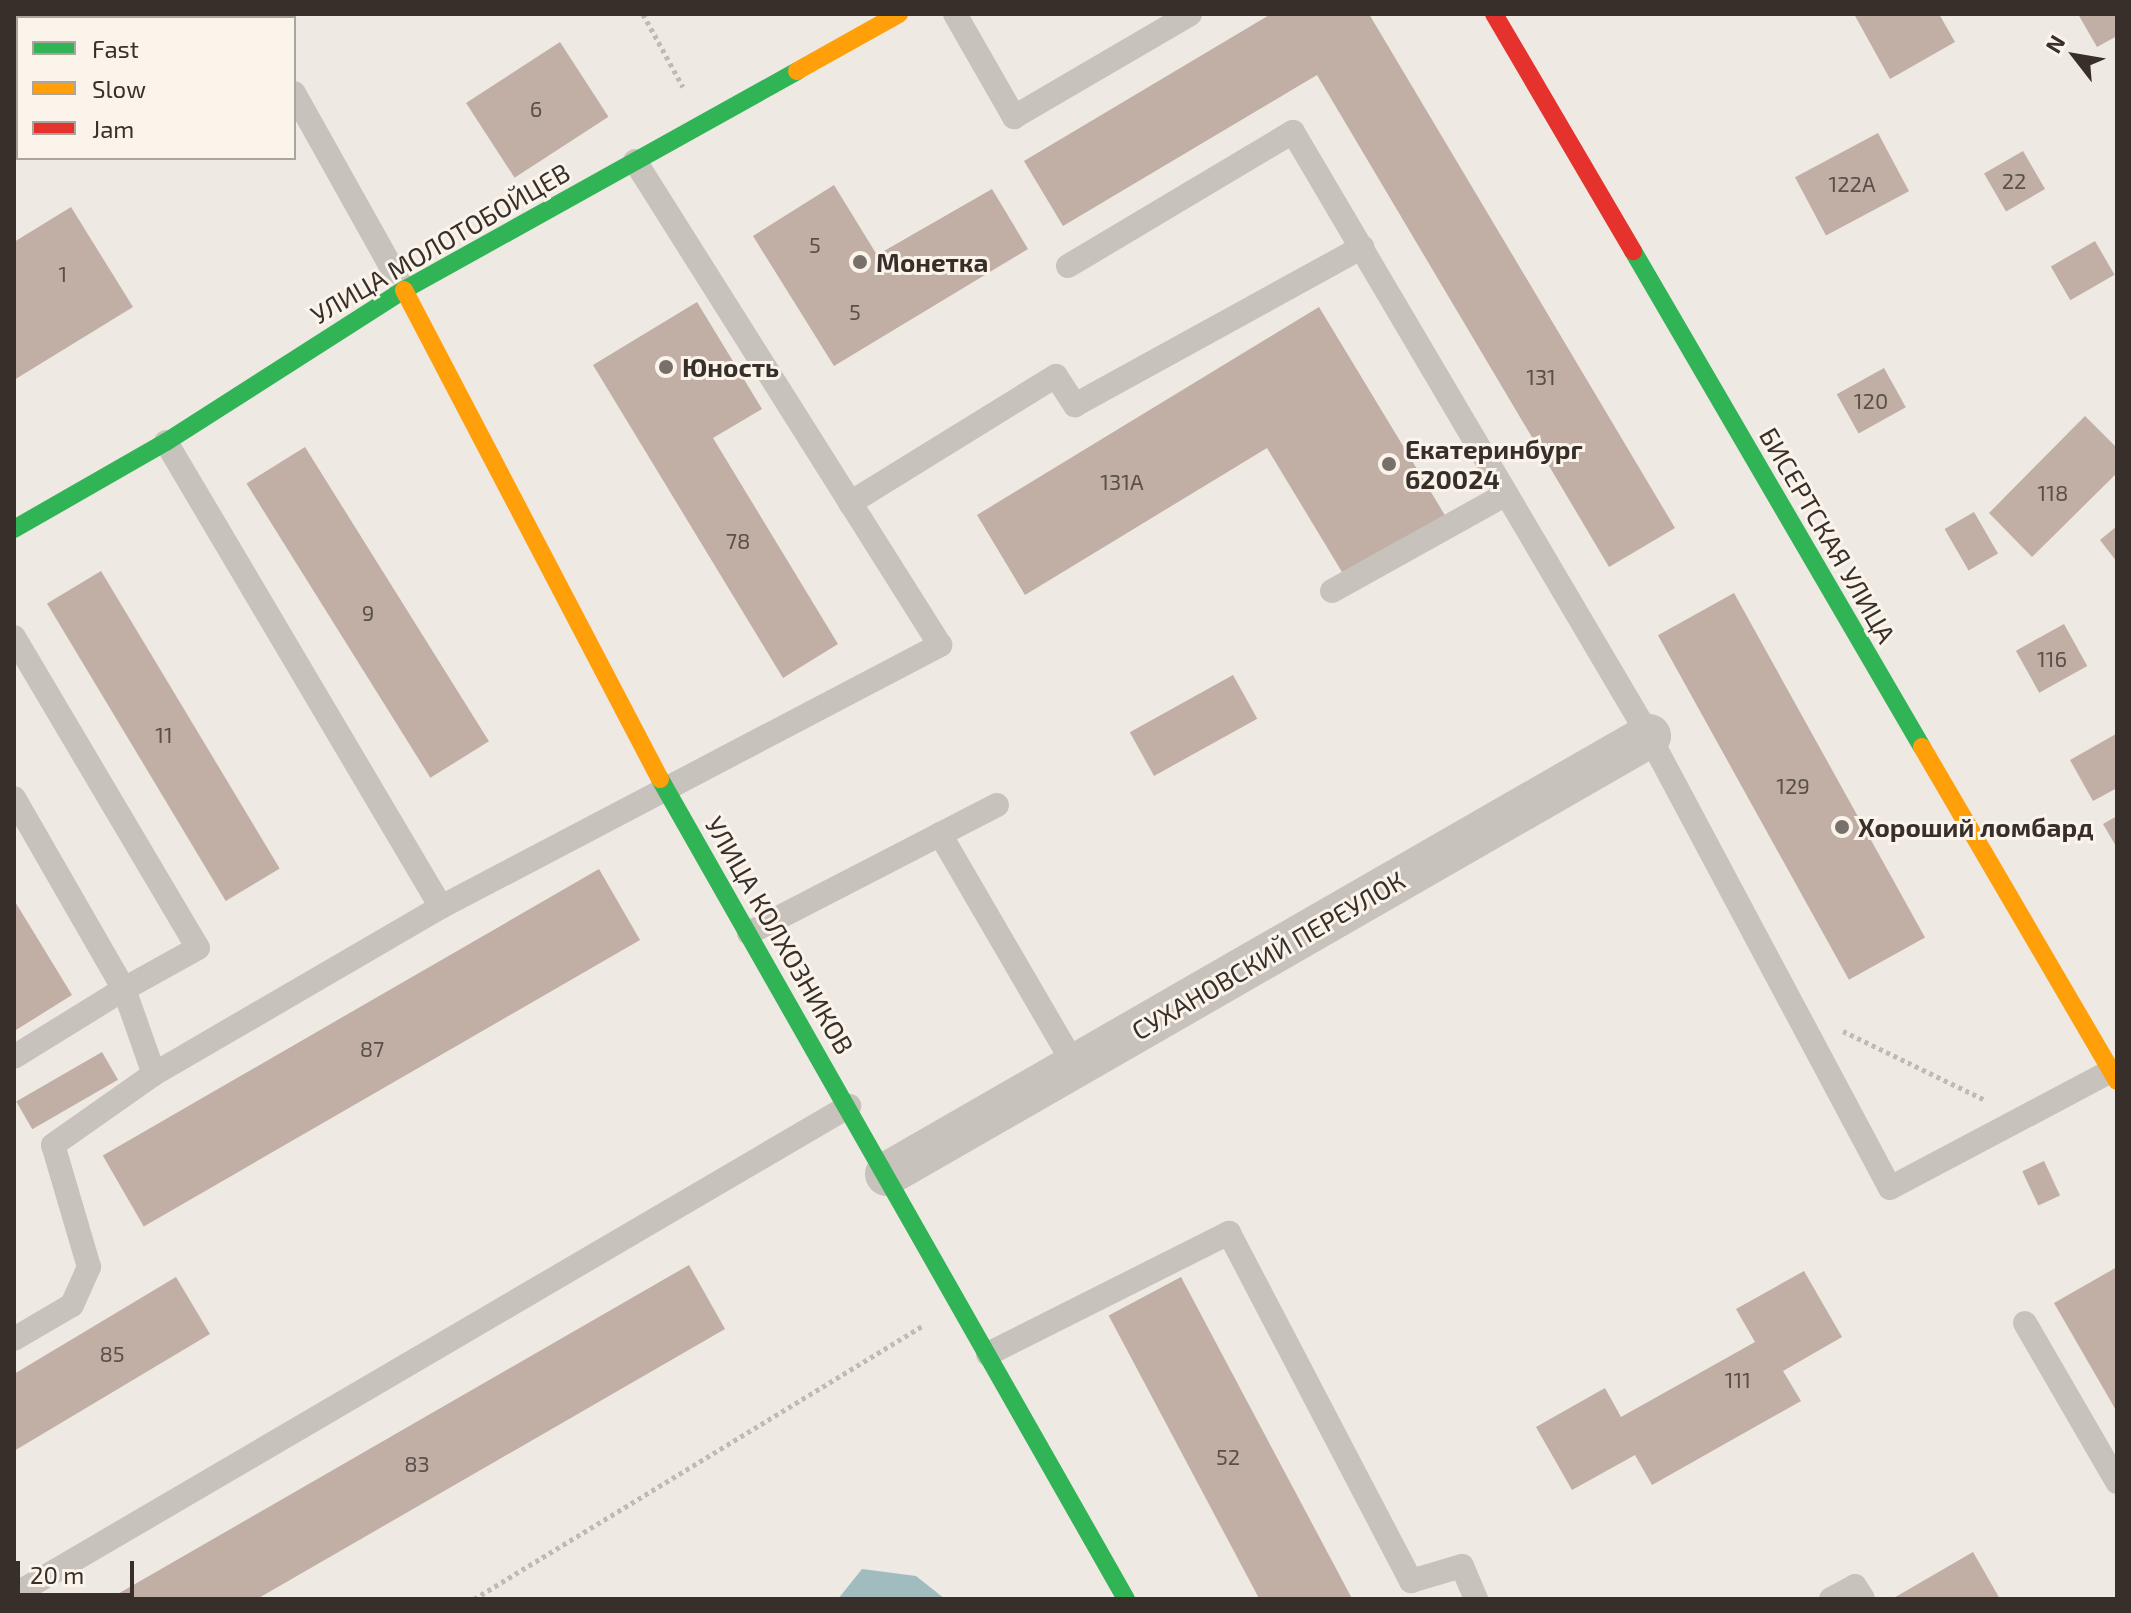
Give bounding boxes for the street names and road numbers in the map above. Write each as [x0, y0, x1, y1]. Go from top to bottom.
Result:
street label: УЛИЦА МОЛОТОБОЙЦЕВ [305, 156, 575, 330]
street label: БИСЕРТСКАЯ УЛИЦА [1754, 422, 1902, 648]
street label: УЛИЦА КОЛХОЗНИКОВ [699, 811, 861, 1059]
street label: СУХАНОВСКИЙ ПЕРЕУЛОК [1126, 864, 1410, 1046]

